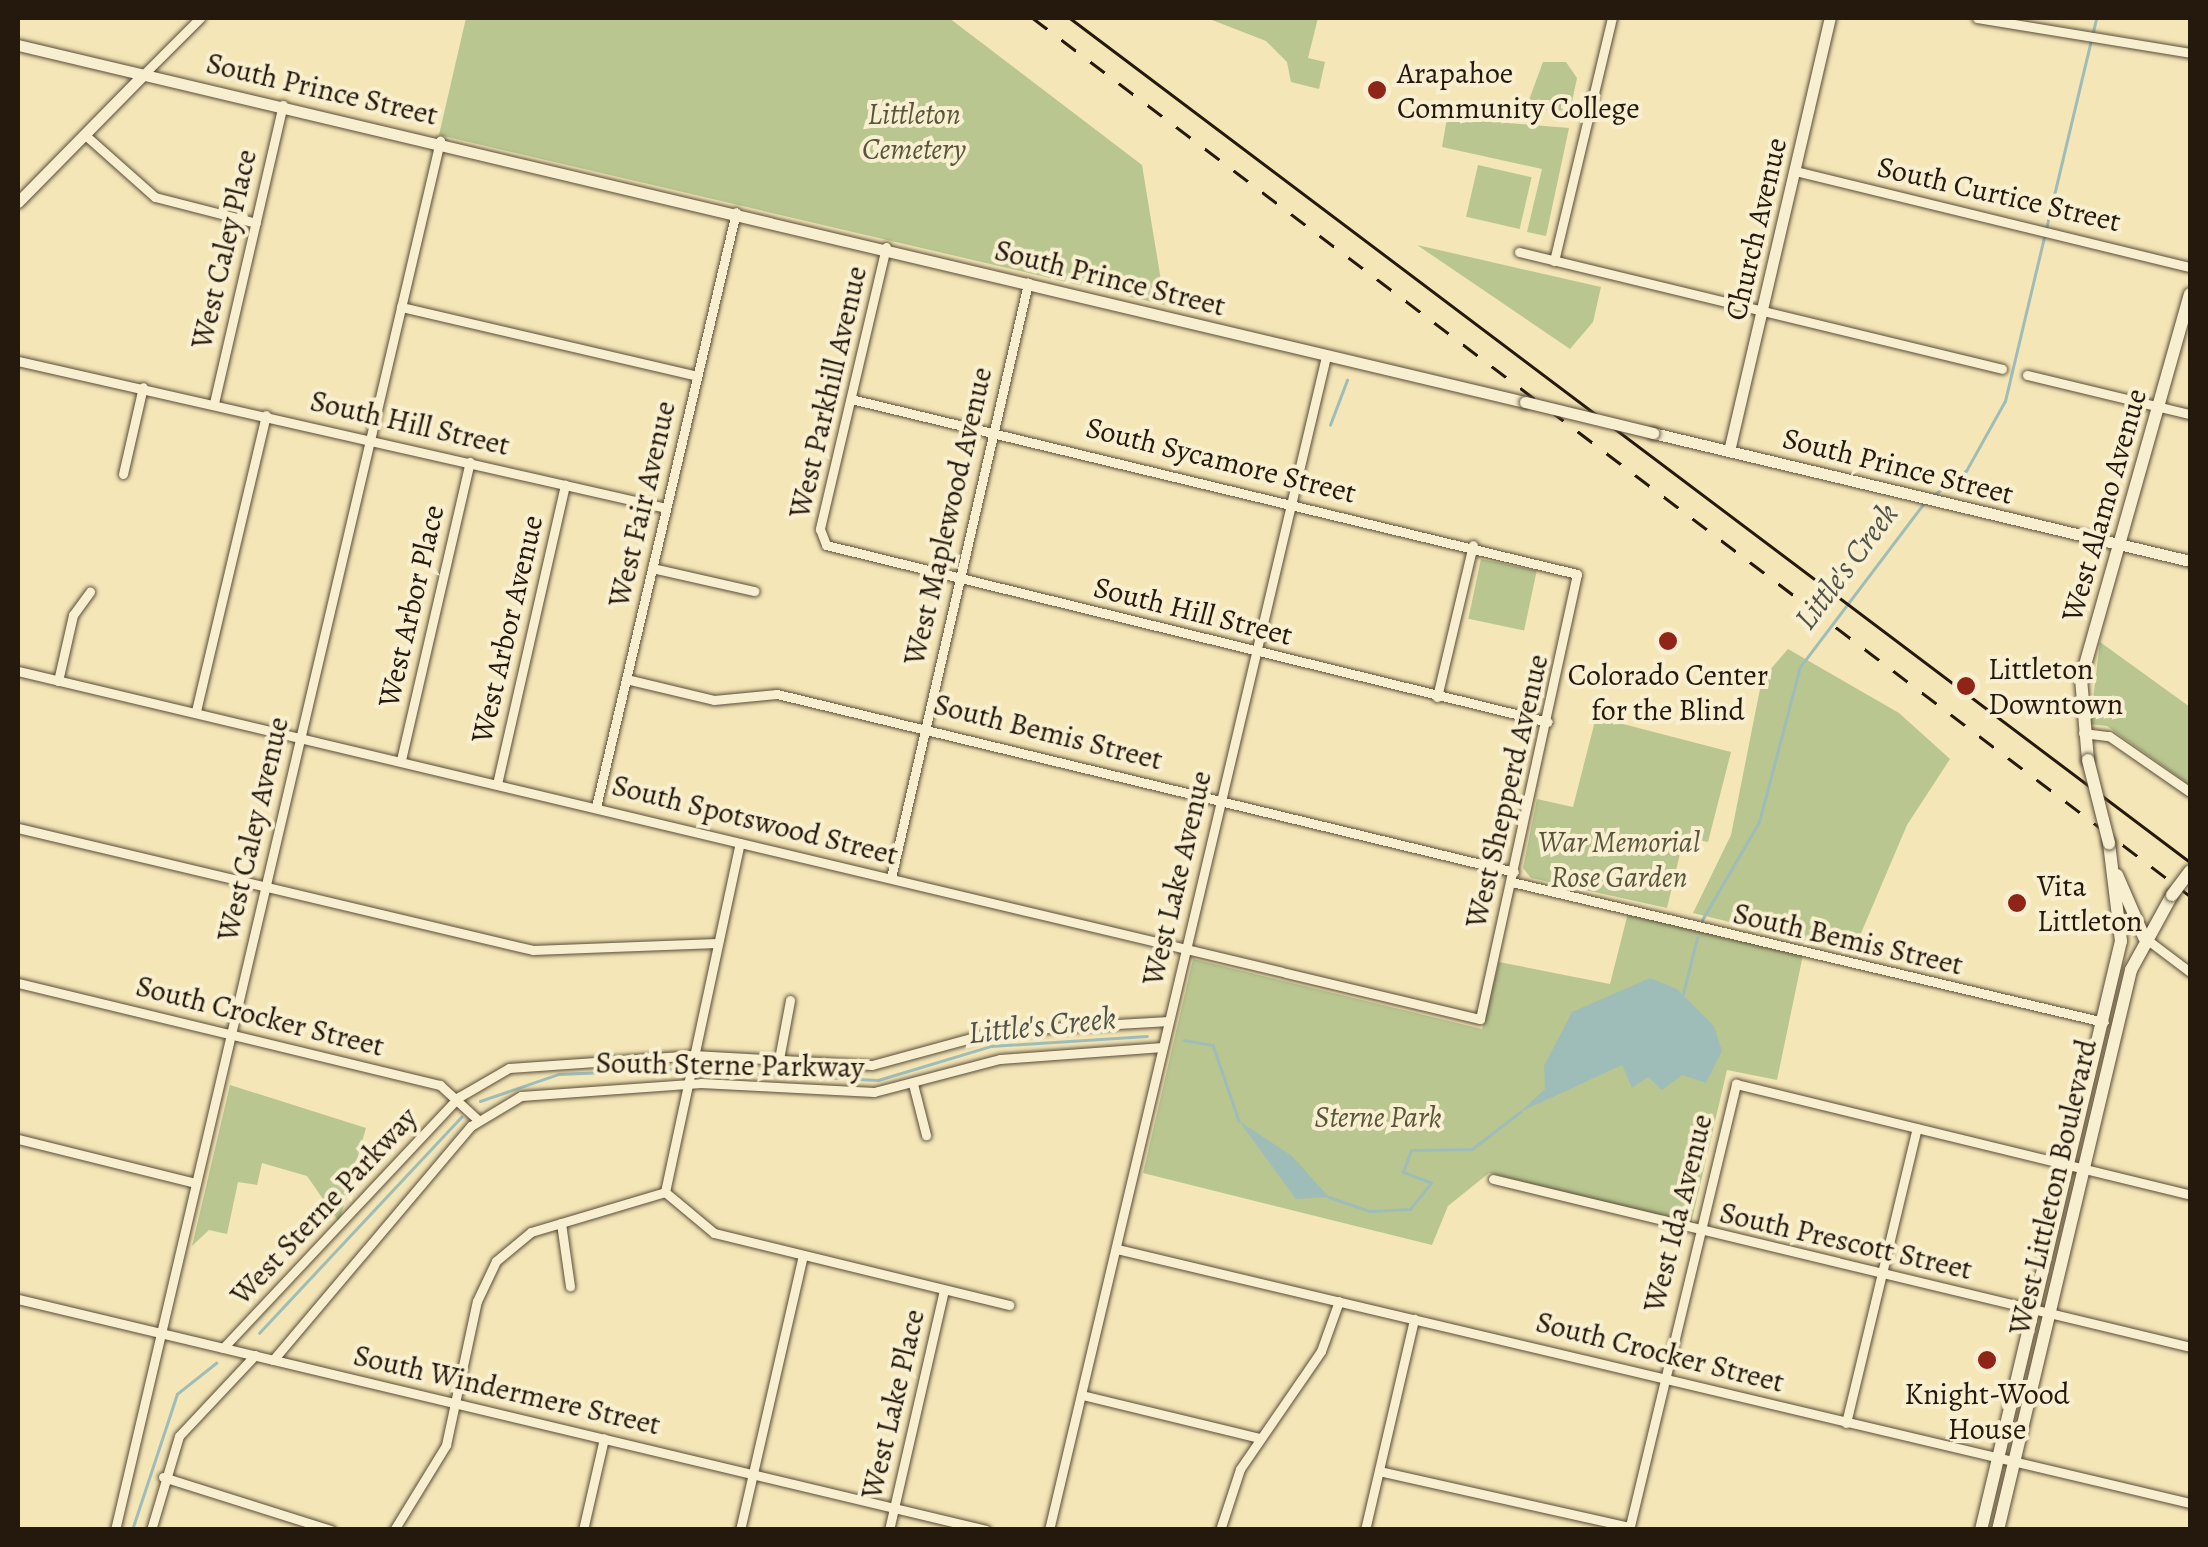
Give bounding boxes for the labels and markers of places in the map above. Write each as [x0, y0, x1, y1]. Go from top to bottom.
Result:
place label: Arapahoe Community College [1397, 55, 1640, 126]
marker: Arapahoe Community College [1366, 79, 1388, 101]
marker: Colorado Center for the Blind [1657, 630, 1679, 652]
place label: Littleton Downtown [1988, 651, 2123, 722]
place label: Colorado Center for the Blind [1568, 657, 1768, 728]
marker: Littleton Downtown [1953, 673, 1979, 699]
place label: Vita Littleton [2037, 868, 2143, 938]
marker: Vita Littleton [2006, 892, 2028, 914]
marker: Knight-Wood House [1976, 1349, 1998, 1371]
place label: Knight-Wood House [1904, 1376, 2070, 1446]

